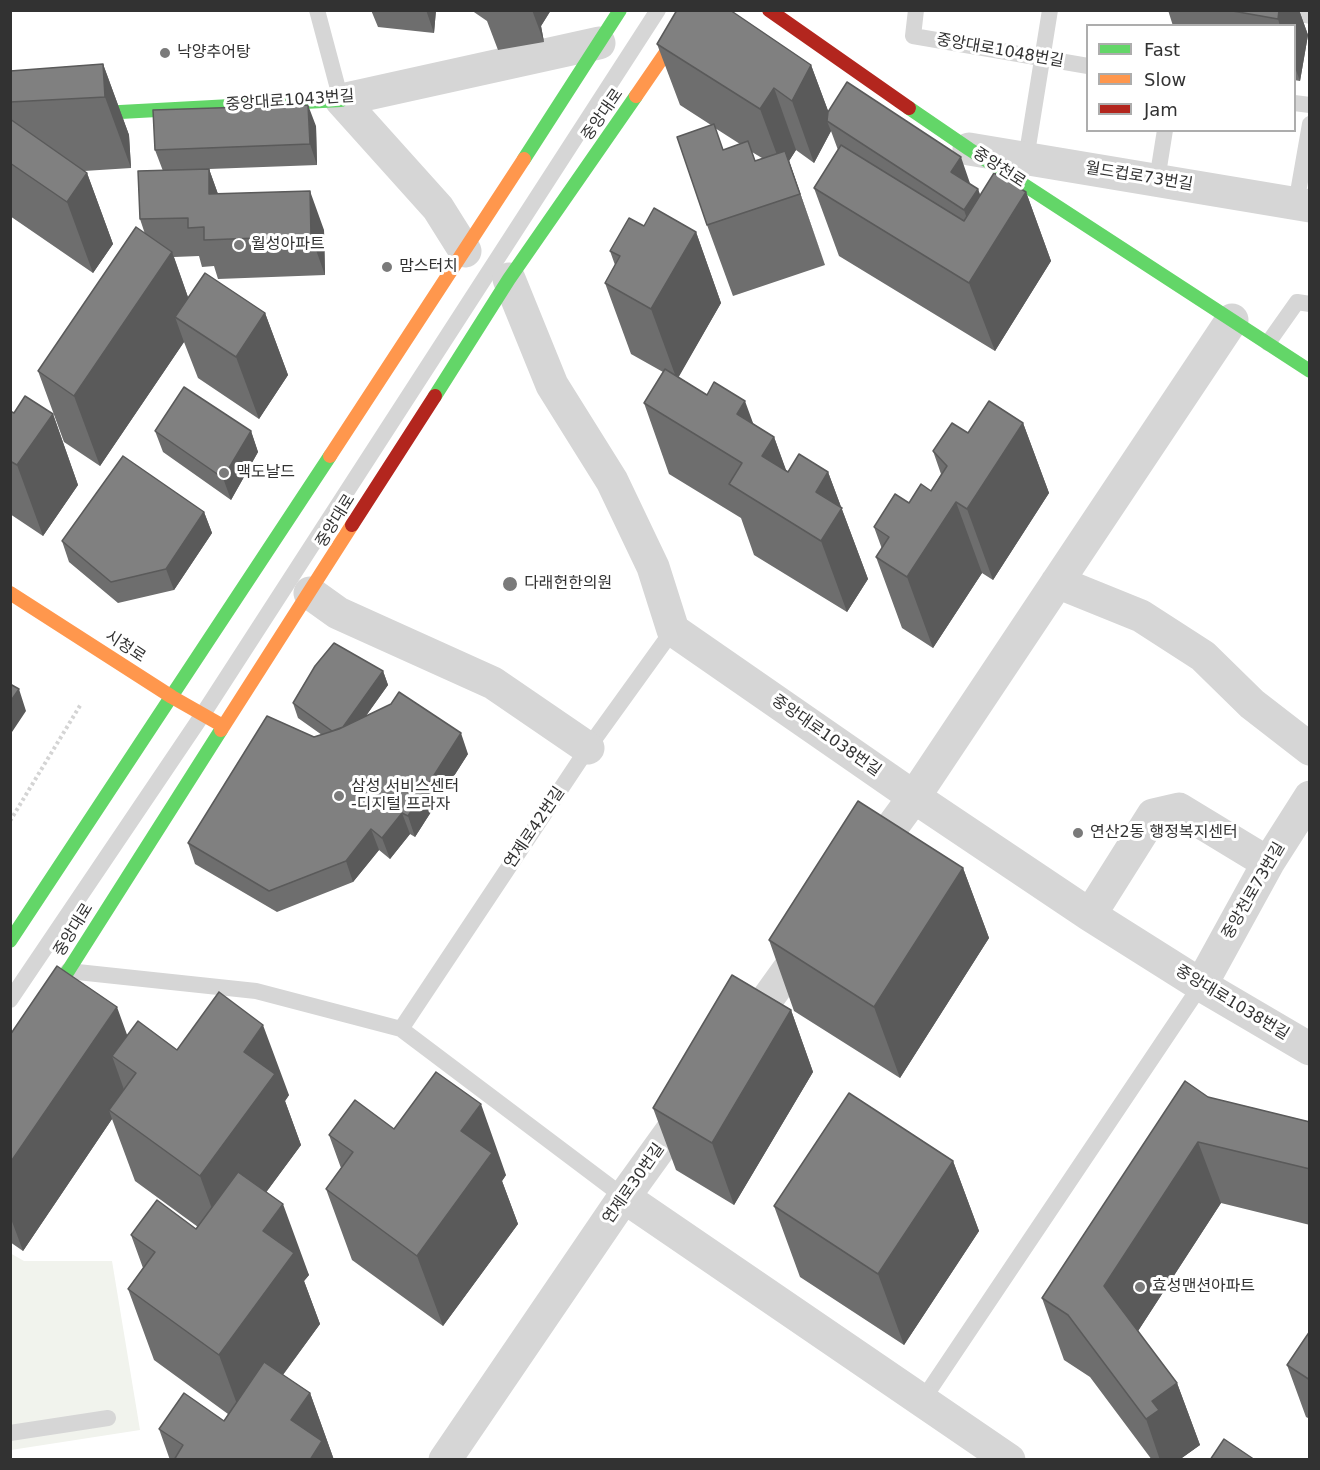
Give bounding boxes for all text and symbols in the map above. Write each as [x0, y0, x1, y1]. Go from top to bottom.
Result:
legend [1086, 24, 1296, 132]
street label: 중앙대로1048번길 [935, 30, 1065, 72]
text: Fast [1144, 39, 1180, 60]
place label: 낙양추어탕 [177, 43, 251, 63]
marker: 낙양추어탕 [158, 46, 172, 60]
text: Slow [1144, 69, 1186, 90]
street label: 중앙대로 [578, 85, 628, 145]
street label: 중앙대로1043번길 [225, 87, 355, 115]
text: Jam [1144, 99, 1178, 120]
street label: 중앙천로 [969, 144, 1029, 192]
street label: 월드컵로73번길 [1084, 159, 1194, 195]
place label: 월성아파트 [251, 235, 325, 255]
marker: 월성아파트 [232, 238, 246, 252]
place label: 맘스터치 [399, 257, 458, 277]
marker: 맘스터치 [380, 260, 394, 274]
place label: 맥도날드 [236, 463, 295, 483]
marker: 맥도날드 [217, 466, 231, 480]
street label: 중앙대로 [312, 491, 360, 551]
place label: 다래헌한의원 [524, 574, 612, 594]
marker: 다래헌한의원 [501, 575, 519, 593]
street label: 시청로 [101, 627, 149, 667]
street label: 중앙대로1038번길 [768, 691, 884, 781]
place label: 삼성 서비스센터 -디지털 프라자 [351, 777, 459, 815]
street label: 연제로42번길 [501, 784, 569, 872]
marker: 삼성 서비스센터 -디지털 프라자 [332, 789, 346, 803]
place label: 연산2동 행정복지센터 [1090, 823, 1238, 843]
marker: 연산2동 행정복지센터 [1071, 826, 1085, 840]
street label: 중앙천로73번길 [1219, 839, 1289, 943]
street label: 중앙대로 [50, 900, 98, 960]
street label: 중앙대로1038번길 [1172, 962, 1292, 1044]
street label: 연제로30번길 [599, 1140, 669, 1228]
place label: 효성맨션아파트 [1152, 1277, 1255, 1297]
marker: 효성맨션아파트 [1133, 1280, 1147, 1294]

